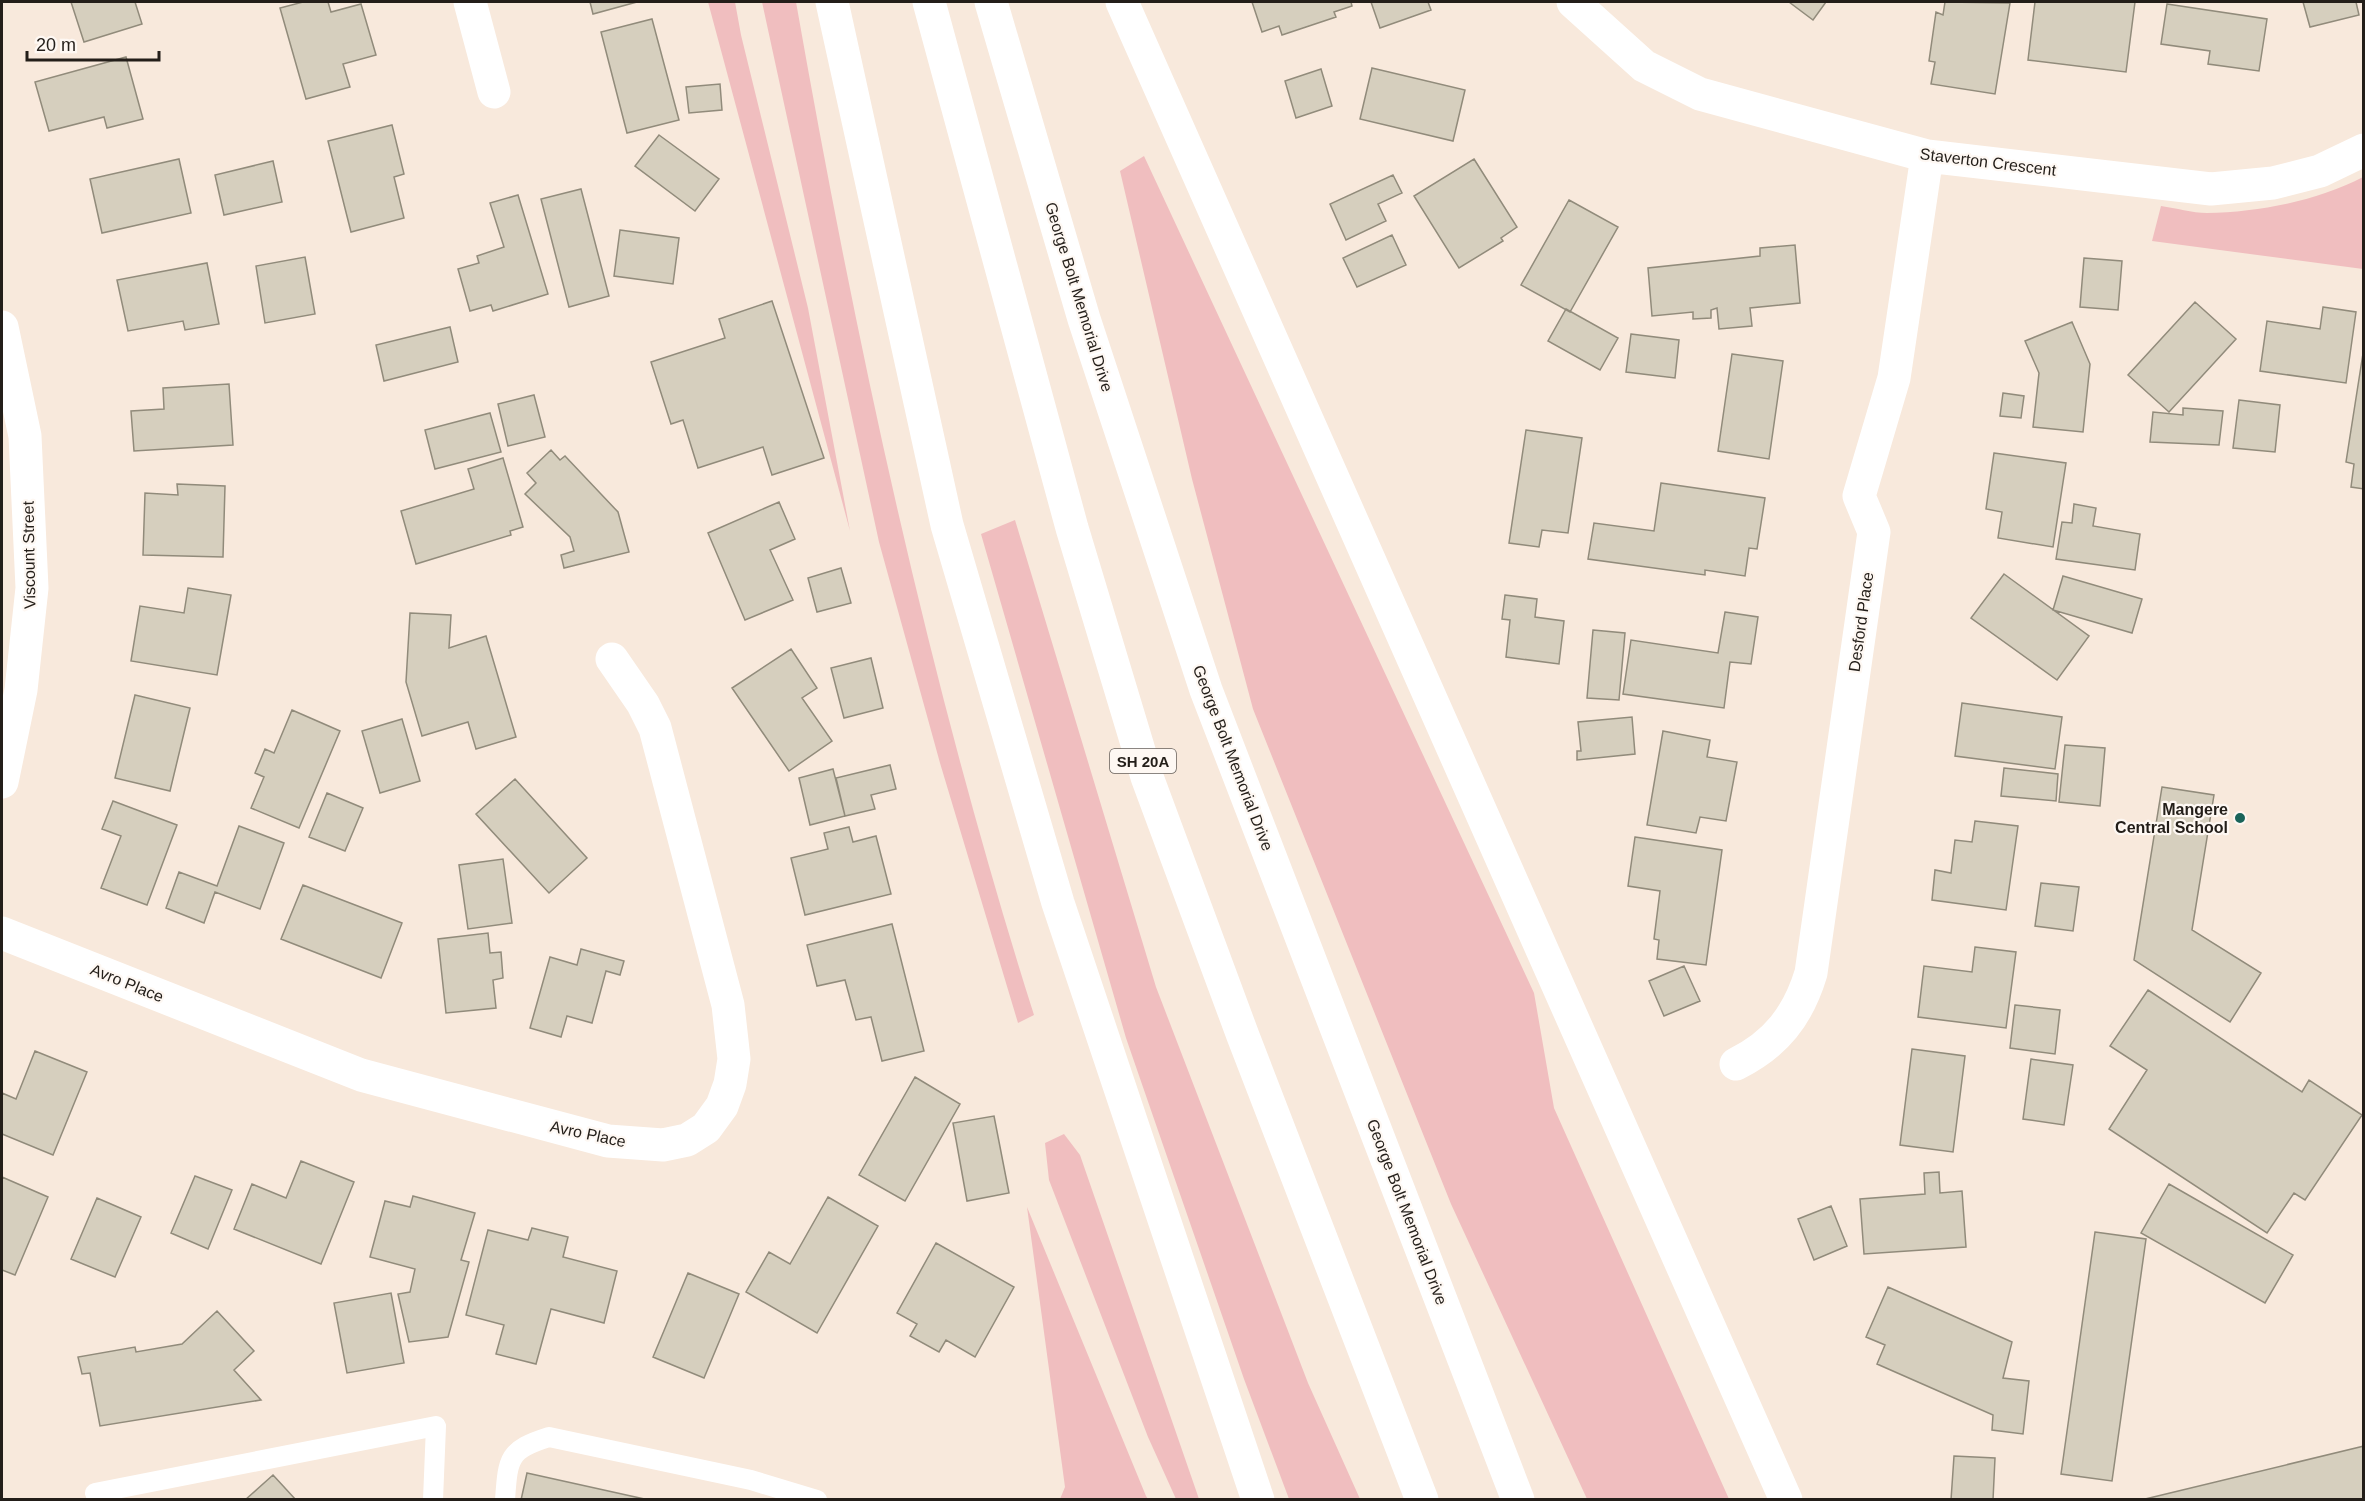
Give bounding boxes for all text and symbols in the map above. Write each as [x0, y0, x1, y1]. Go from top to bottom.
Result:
scale bar [27, 24, 159, 62]
text: 20 m [36, 35, 76, 55]
street label: Staverton Crescent [1919, 145, 2058, 179]
street label: George Bolt Memorial Drive [1042, 200, 1116, 394]
street label: Viscount Street [20, 500, 38, 609]
street label: Desford Place [1846, 571, 1876, 673]
street label: George Bolt Memorial Drive [1190, 663, 1276, 853]
road number: SH 20A [1110, 749, 1176, 773]
place label: Mangere Central School [2115, 801, 2228, 836]
marker: Mangere Central School [2233, 811, 2247, 825]
street label: Avro Place [88, 961, 166, 1005]
street label: George Bolt Memorial Drive [1364, 1117, 1450, 1307]
street label: Avro Place [549, 1118, 628, 1150]

